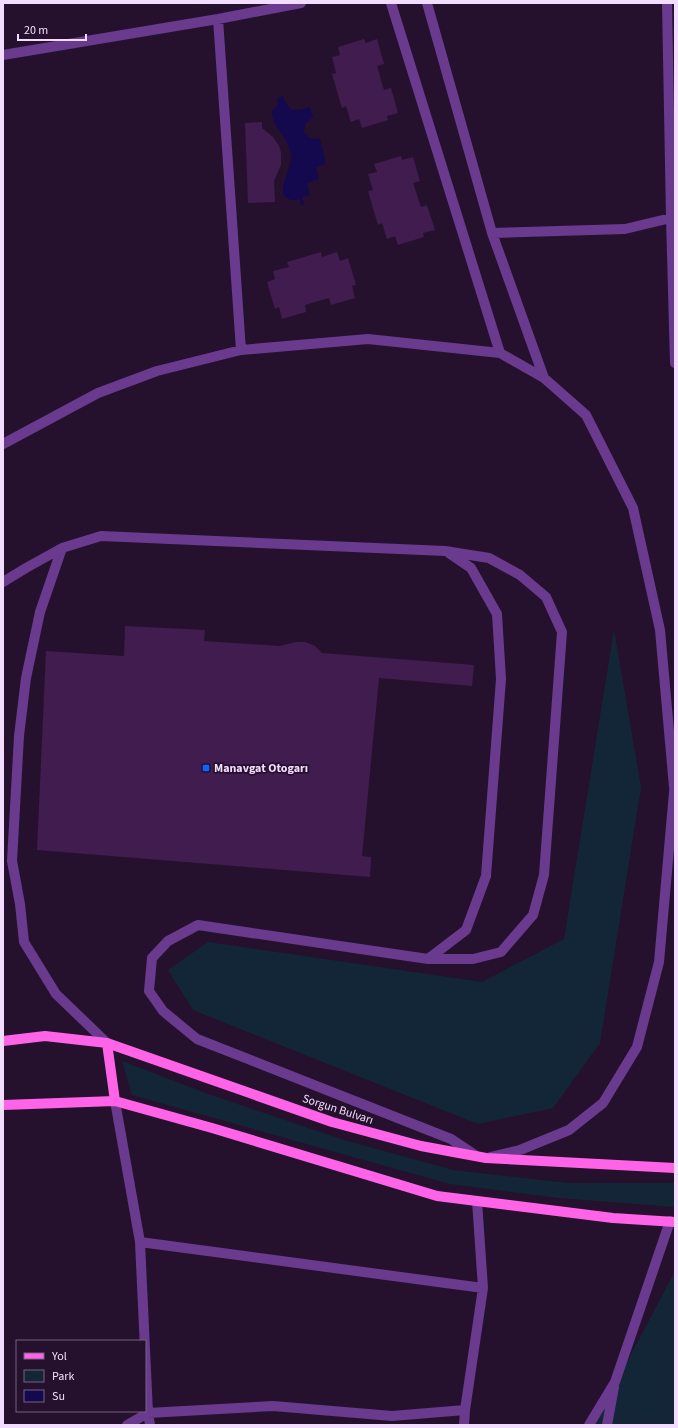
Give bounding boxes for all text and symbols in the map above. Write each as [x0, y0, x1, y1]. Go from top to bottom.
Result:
scale bar [18, 16, 86, 42]
text: 20 m [24, 22, 48, 39]
place label: Manavgat Otogarı [214, 760, 308, 777]
marker: Manavgat Otogarı [201, 763, 211, 773]
street label: Sorgun Bulvarı [300, 1090, 376, 1129]
legend [16, 1340, 146, 1412]
text: Yol [51, 1348, 67, 1365]
text: Park [52, 1368, 74, 1385]
text: Su [52, 1388, 65, 1405]

